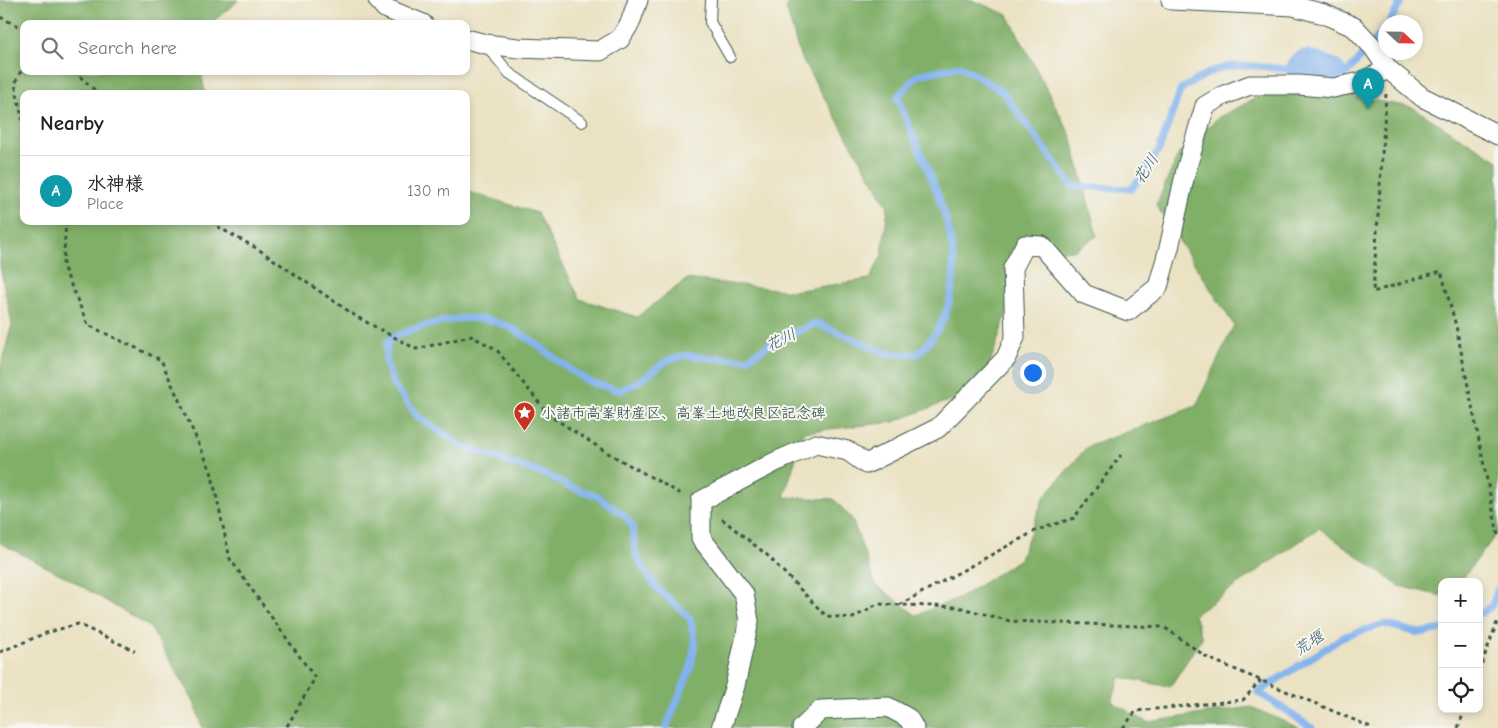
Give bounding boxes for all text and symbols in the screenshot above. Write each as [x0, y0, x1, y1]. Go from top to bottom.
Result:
north arrow [1378, 15, 1423, 60]
search box [20, 20, 470, 75]
icon: search [38, 34, 66, 62]
text: Search here [78, 37, 177, 59]
pin: A [1352, 68, 1384, 109]
text: Nearby [40, 111, 104, 135]
water label: 花川 [1130, 151, 1162, 187]
text: 水神様 [87, 173, 144, 195]
text: A [52, 182, 60, 200]
text: 130 m [407, 182, 450, 200]
text: Place [87, 195, 123, 213]
water label: 花川 [763, 325, 799, 355]
your location [1020, 360, 1046, 386]
place icon: 小諸市高峯財産区、高峯土地改良区記念碑 [513, 401, 537, 432]
place label: 小諸市高峯財産区、高峯土地改良区記念碑 [541, 404, 826, 422]
map controls [1438, 578, 1483, 713]
button: + [1438, 578, 1483, 623]
button: − [1438, 623, 1483, 668]
water label: 荒堰 [1291, 626, 1329, 659]
button: locate [1438, 668, 1483, 713]

